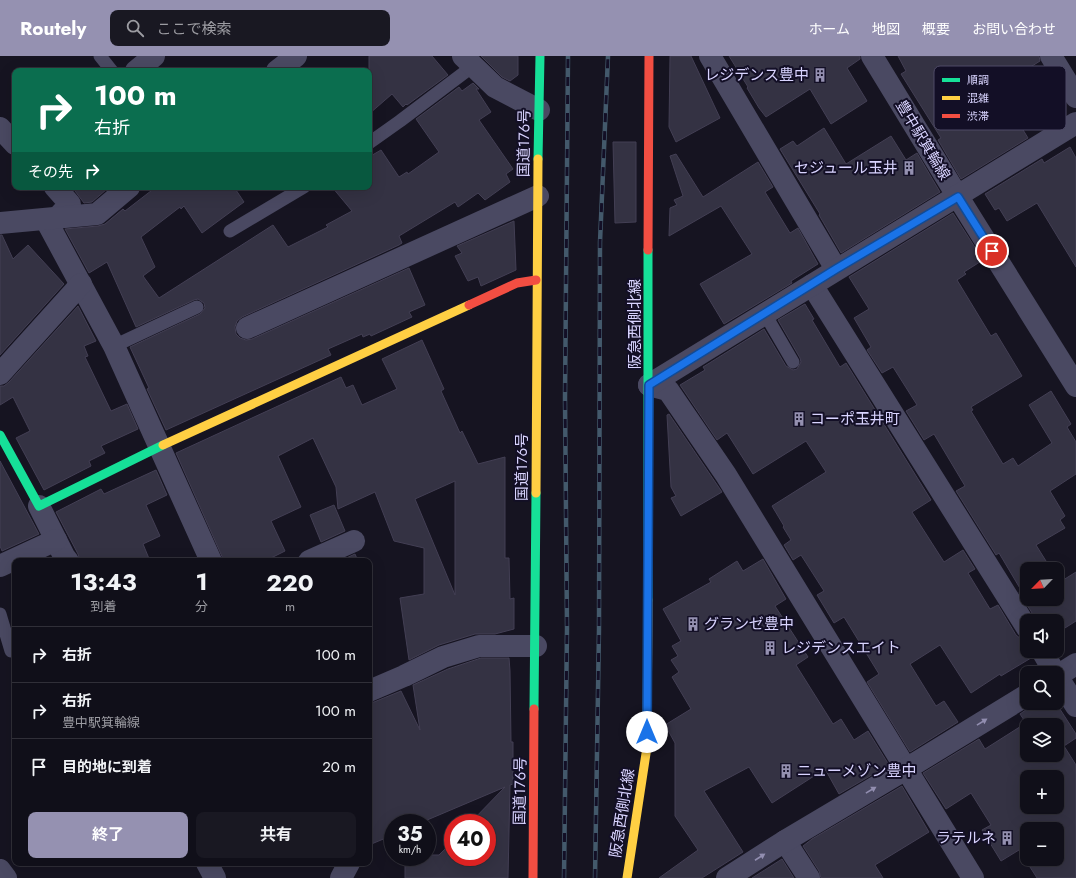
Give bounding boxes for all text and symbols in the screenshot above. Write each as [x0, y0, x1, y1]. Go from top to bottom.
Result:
search box [110, 10, 390, 46]
text: Routely [20, 15, 86, 42]
icon: search [124, 17, 146, 39]
text: ここで検索 [156, 18, 231, 40]
text: ホーム [808, 19, 850, 39]
text: 地図 [872, 19, 900, 39]
text: 概要 [922, 19, 950, 39]
text: お問い合わせ [972, 19, 1056, 39]
place label: レジデンス豊中 [704, 64, 809, 86]
legend [934, 66, 1066, 130]
building icon: レジデンス豊中 [812, 67, 828, 83]
text: 順調 [967, 72, 989, 88]
text: 100 m [94, 75, 177, 116]
icon: right [28, 84, 80, 136]
text: 混雑 [967, 90, 989, 106]
street label: 豊中駅箕輪線 [890, 96, 956, 184]
text: 渋滞 [967, 108, 989, 124]
street label: 国道176号 [512, 109, 536, 177]
text: 右折 [94, 115, 130, 141]
place label: セジュール玉井 [794, 157, 898, 179]
icon: right [81, 160, 103, 182]
building icon: セジュール玉井 [901, 160, 917, 176]
text: その先 [28, 161, 73, 183]
pin [975, 234, 1009, 268]
icon: arrive [981, 240, 1003, 262]
street label: 阪急西側北線 [624, 279, 646, 369]
place label: コーポ玉井町 [810, 408, 900, 430]
building icon: コーポ玉井町 [791, 411, 807, 427]
street label: 国道176号 [511, 433, 533, 501]
north arrow [1020, 562, 1064, 606]
map controls [1020, 562, 1064, 866]
text: 13:43 [70, 564, 137, 599]
text: 1 [195, 564, 208, 599]
text: 220 [266, 565, 314, 600]
text: 到着 [91, 597, 117, 616]
text: 分 [195, 597, 208, 616]
text: m [285, 597, 295, 616]
place label: グランゼ豊中 [704, 613, 794, 635]
button: sound [1020, 614, 1064, 658]
building icon: グランゼ豊中 [685, 616, 701, 632]
place label: レジデンスエイト [781, 637, 901, 659]
building icon: レジデンスエイト [762, 640, 778, 656]
icon: right [28, 644, 50, 666]
text: 右折 [62, 644, 92, 666]
text: 100 m [315, 644, 356, 666]
button: search [1020, 666, 1064, 710]
text: 右折 [62, 690, 92, 712]
icon: right [28, 700, 50, 722]
text: 100 m [315, 700, 356, 722]
position arrow [626, 711, 668, 753]
text: 豊中駅箕輪線 [62, 713, 140, 732]
one-way arrow [977, 718, 987, 726]
button: layers [1020, 718, 1064, 762]
icon: arrive [28, 756, 50, 778]
text: 目的地に到着 [62, 756, 152, 778]
text: 20 m [322, 756, 356, 778]
street label: 国道176号 [508, 757, 532, 825]
place label: ニューメゾン豊中 [797, 760, 916, 782]
building icon: ニューメゾン豊中 [778, 763, 794, 779]
street label: 阪急西側北線 [604, 767, 640, 859]
button: + [1020, 770, 1064, 814]
one-way arrow [865, 786, 877, 793]
button: 終了 [28, 812, 188, 858]
button: 共有 [196, 812, 356, 858]
speed limit sign: 40 [444, 814, 496, 866]
text: 35 [397, 820, 423, 849]
button: − [1020, 822, 1064, 866]
place label: ラテルネ [936, 827, 996, 849]
building icon: ラテルネ [999, 830, 1015, 846]
text: km/h [399, 842, 421, 857]
one-way arrow [755, 853, 765, 861]

